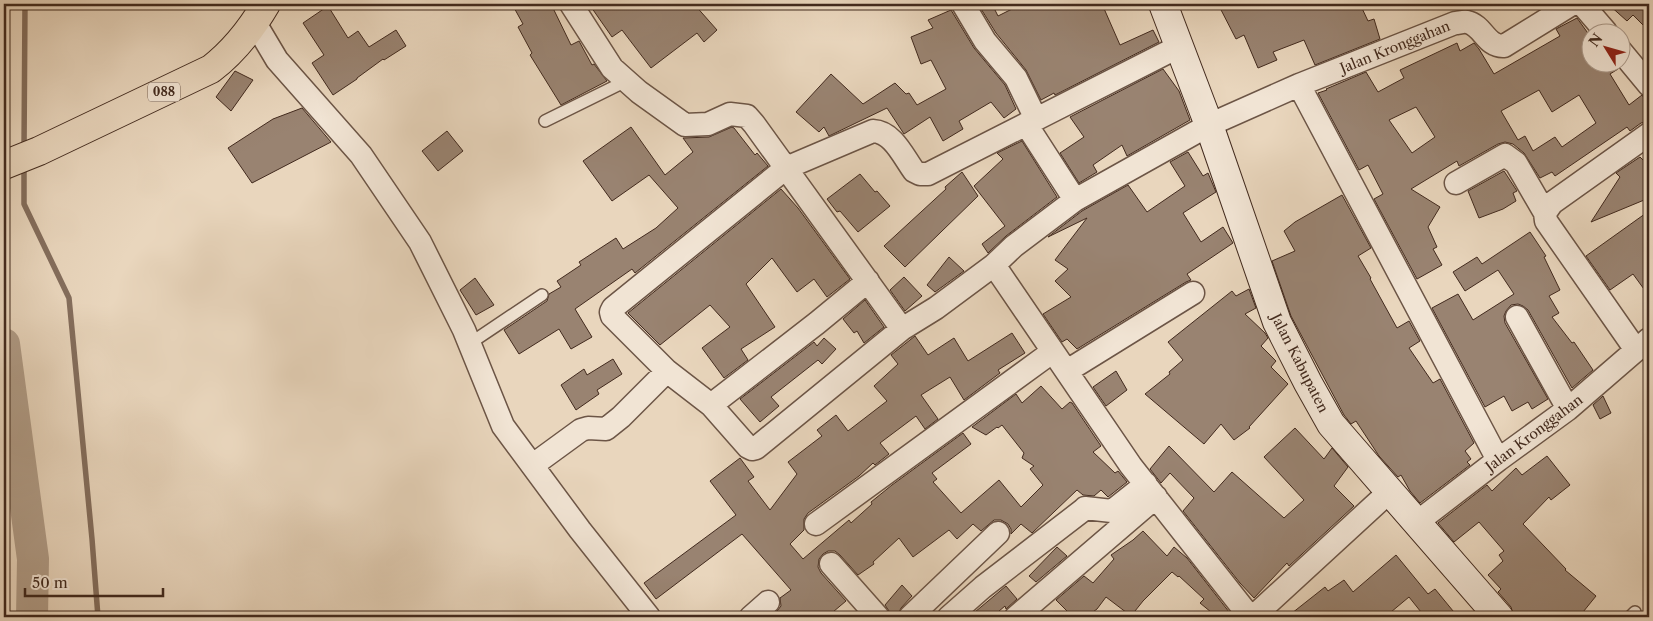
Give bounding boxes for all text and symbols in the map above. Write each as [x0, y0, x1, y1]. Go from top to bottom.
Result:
street label: Jalan Kronggahan [1335, 17, 1453, 78]
north arrow [1580, 22, 1630, 72]
text: N [1585, 30, 1606, 50]
road number: 088 [148, 82, 180, 101]
street label: Jalan Kabupaten [1266, 309, 1333, 416]
street label: Jalan Kronggahan [1480, 390, 1586, 477]
scale bar [25, 566, 162, 598]
text: 50 m [32, 573, 68, 592]

